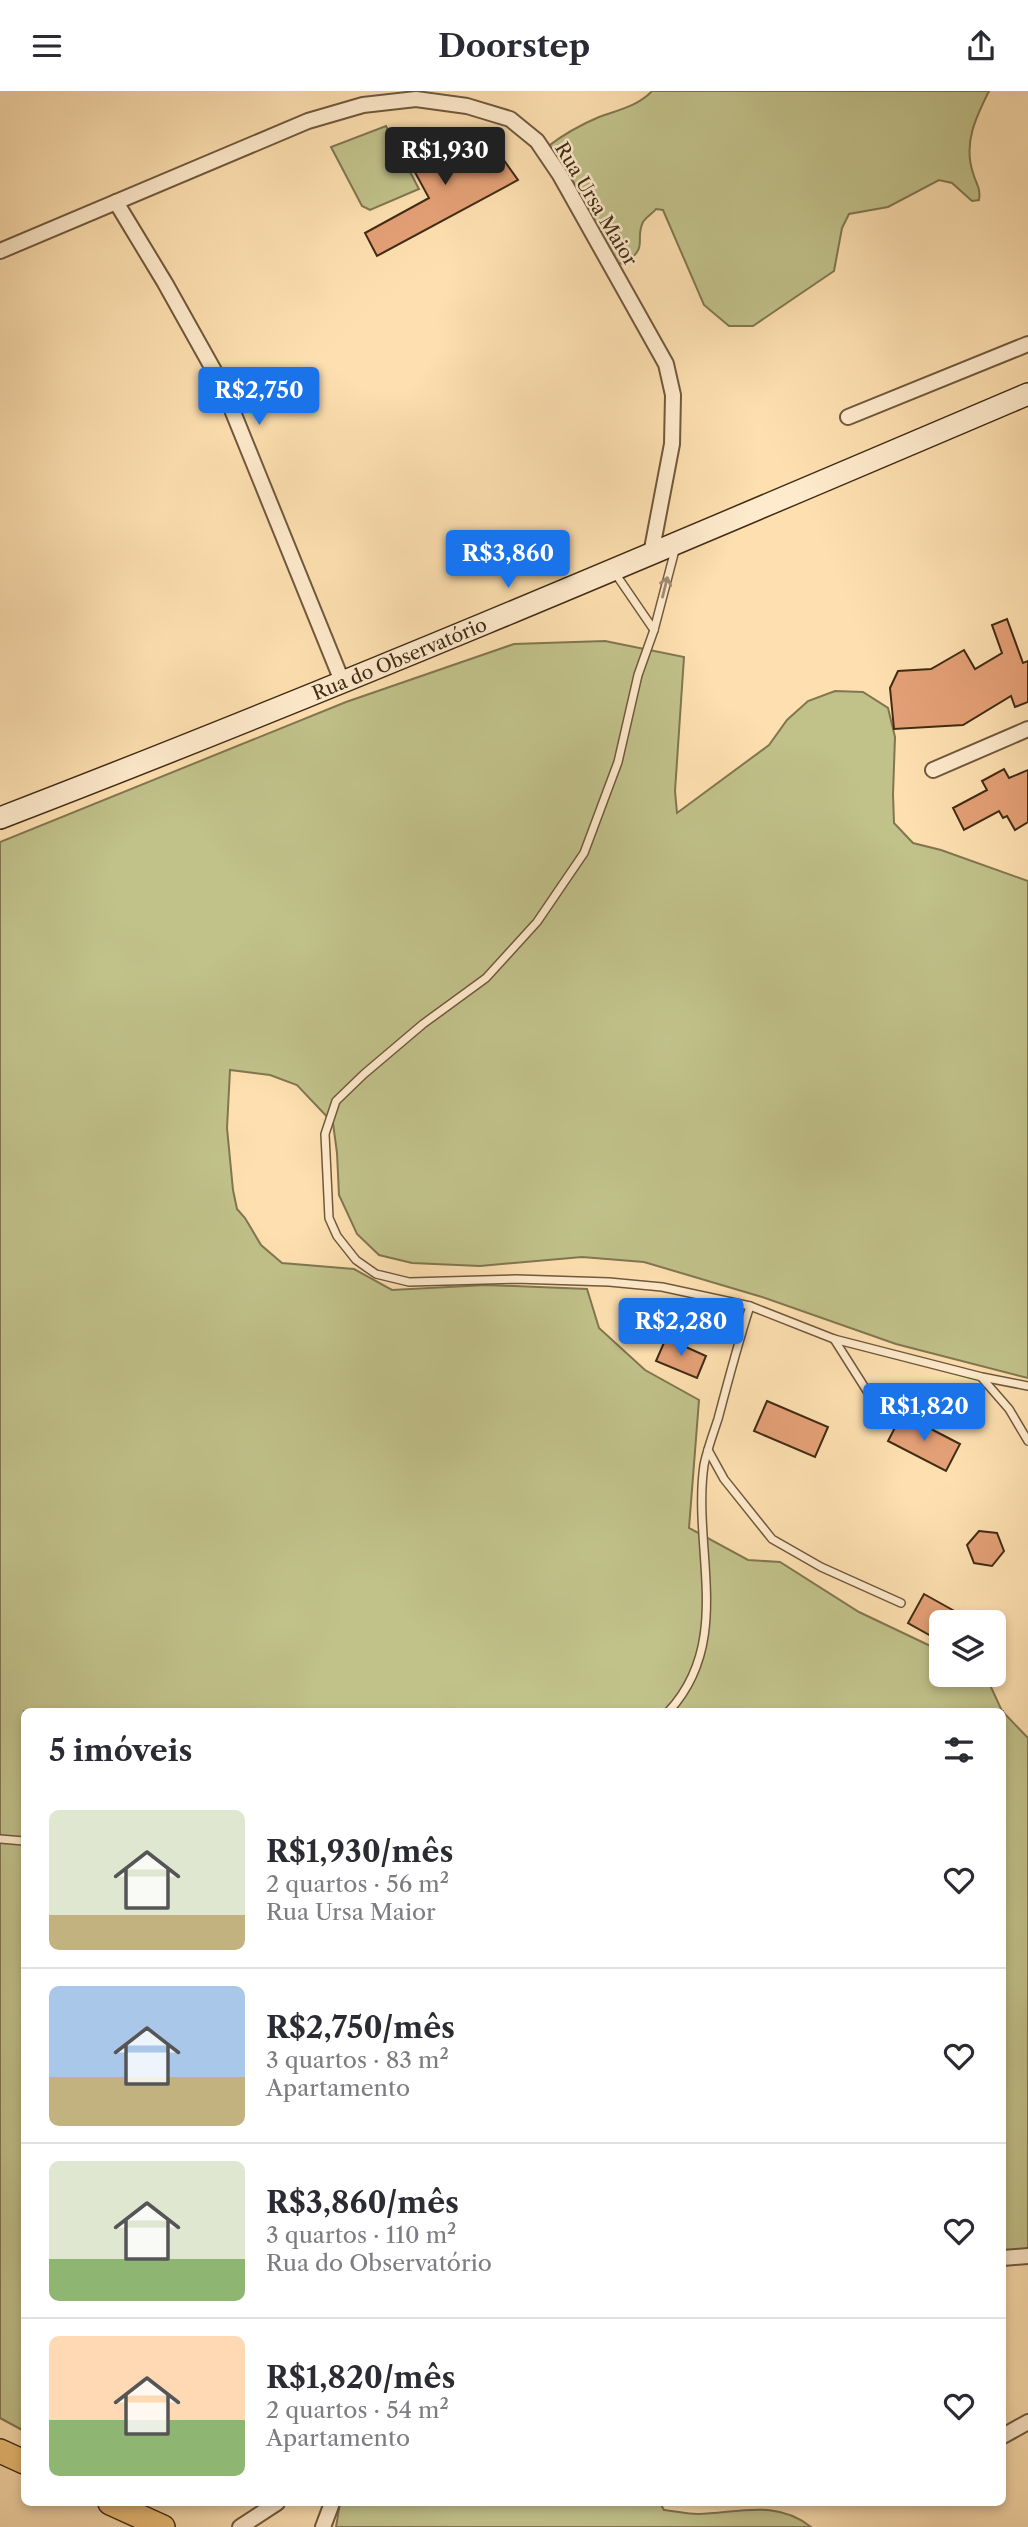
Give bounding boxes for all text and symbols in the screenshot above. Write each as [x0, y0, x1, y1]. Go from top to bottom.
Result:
text: Doorstep [438, 26, 590, 65]
icon: menu [28, 27, 66, 65]
icon: share [962, 27, 1000, 65]
pin: R$1,930 [380, 127, 510, 187]
text: R$1,930 [401, 136, 489, 164]
street label: Rua Ursa Maior [550, 138, 642, 270]
pin: R$2,750 [194, 367, 324, 427]
text: R$2,750 [214, 376, 304, 404]
pin: R$3,860 [443, 531, 573, 590]
text: R$3,860 [462, 539, 554, 567]
one-way arrow [659, 576, 672, 599]
street label: Rua do Observatório [309, 612, 490, 705]
pin: R$2,280 [616, 1299, 746, 1358]
text: R$2,280 [635, 1307, 727, 1335]
pin: R$1,820 [859, 1383, 989, 1443]
text: R$1,820 [879, 1392, 969, 1420]
map controls [929, 1610, 1006, 1687]
button: layers [929, 1610, 1006, 1687]
icon: filters [940, 1731, 978, 1769]
text: 5 imóveis [49, 1732, 192, 1769]
text: R$1,930/mês [266, 1833, 453, 1870]
icon: home [105, 1838, 189, 1922]
icon: heart [940, 1861, 978, 1899]
text: 2 quartos · 56 m² [266, 1870, 449, 1898]
text: Rua Ursa Maior [266, 1898, 436, 1926]
text: R$2,750/mês [266, 2009, 455, 2046]
icon: home [105, 2014, 189, 2098]
icon: heart [940, 2037, 978, 2075]
text: 3 quartos · 83 m² [266, 2046, 449, 2074]
text: Apartamento [266, 2074, 410, 2102]
text: R$3,860/mês [266, 2184, 459, 2221]
icon: home [105, 2189, 189, 2273]
icon: heart [940, 2212, 978, 2250]
text: 3 quartos · 110 m² [266, 2221, 457, 2249]
text: Rua do Observatório [266, 2249, 492, 2277]
text: R$1,820/mês [266, 2359, 455, 2396]
icon: home [105, 2364, 189, 2448]
icon: heart [940, 2387, 978, 2425]
text: 2 quartos · 54 m² [266, 2396, 449, 2424]
text: Apartamento [266, 2424, 410, 2452]

